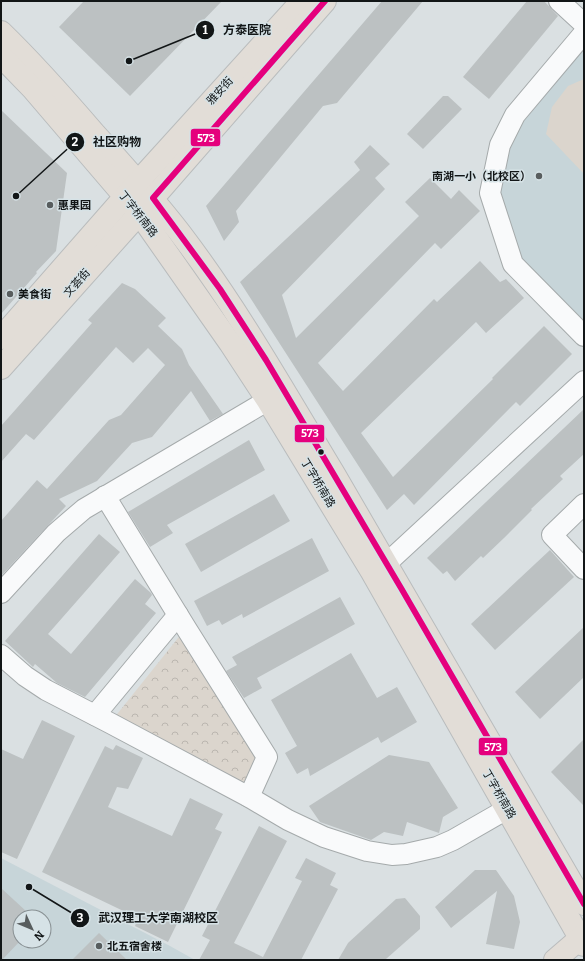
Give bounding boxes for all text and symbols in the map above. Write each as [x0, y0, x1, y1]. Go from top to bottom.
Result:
callout: 方泰医院 [195, 18, 279, 42]
text: 1 [202, 23, 208, 37]
text: 方泰医院 [223, 23, 271, 37]
street label: 雅安街 [204, 74, 236, 108]
line badge: 573 [190, 128, 221, 147]
callout: 社区购物 [65, 130, 149, 154]
text: 573 [197, 132, 215, 145]
text: 2 [72, 135, 79, 149]
text: 社区购物 [93, 135, 141, 149]
place label: 南湖一小（北校区） [432, 170, 531, 183]
marker: 南湖一小（北校区） [534, 171, 544, 181]
street label: 丁字桥南路 [116, 188, 160, 240]
place label: 惠果园 [58, 199, 91, 212]
marker: 惠果园 [45, 200, 55, 210]
street label: 文荟街 [61, 266, 93, 300]
place label: 美食街 [18, 288, 51, 301]
marker: 美食街 [5, 289, 15, 299]
line badge: 573 [294, 424, 325, 443]
text: 573 [301, 427, 319, 440]
unlabelled marker [316, 447, 326, 457]
street label: 丁字桥南路 [298, 456, 338, 510]
line badge: 573 [478, 737, 508, 756]
text: 573 [484, 741, 502, 754]
street label: 丁字桥南路 [480, 767, 518, 821]
callout: 武汉理工大学南湖校区 [70, 906, 226, 930]
north arrow [12, 909, 52, 949]
text: 3 [77, 911, 84, 925]
text: 武汉理工大学南湖校区 [98, 911, 218, 925]
text: N [31, 928, 46, 944]
place label: 北五宿舍楼 [107, 940, 162, 953]
marker: 北五宿舍楼 [94, 941, 104, 951]

